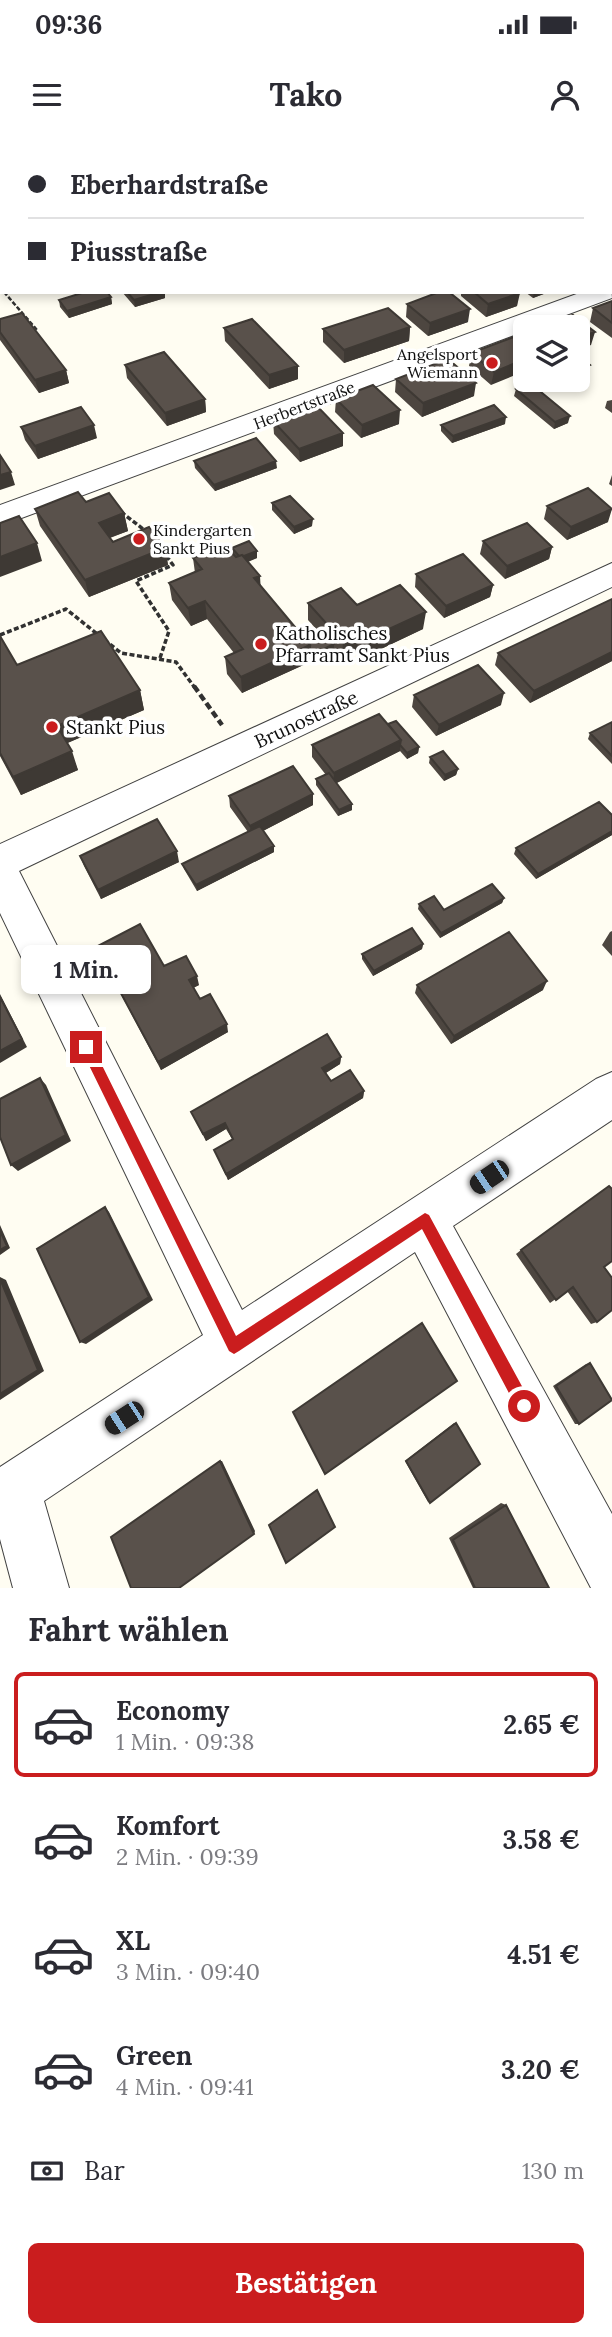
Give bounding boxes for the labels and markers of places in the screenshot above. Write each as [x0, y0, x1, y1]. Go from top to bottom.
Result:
place label: Angelsport Wiemann [396, 344, 479, 382]
marker: Angelsport Wiemann [484, 355, 500, 371]
place label: Kindergarten Sankt Pius [153, 520, 252, 558]
marker: Kindergarten Sankt Pius [131, 531, 147, 547]
place label: Katholisches Pfarramt Sankt Pius [275, 621, 450, 667]
marker: Katholisches Pfarramt Sankt Pius [253, 636, 269, 652]
place label: Stankt Pius [66, 715, 165, 739]
marker: Stankt Pius [44, 719, 60, 735]

